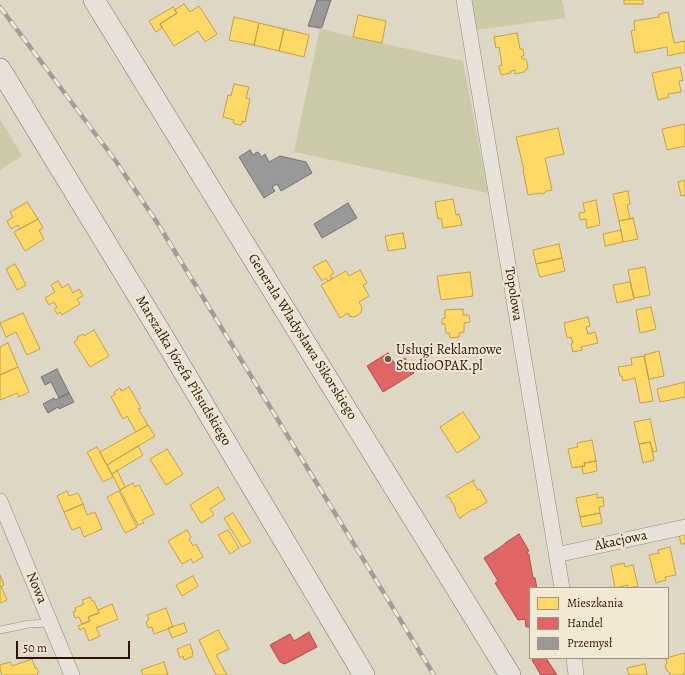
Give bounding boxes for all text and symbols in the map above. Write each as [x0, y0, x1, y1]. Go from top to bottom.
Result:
street label: Generała Władysława Sikorskiego [244, 251, 360, 423]
street label: Topolowa [500, 266, 526, 322]
street label: Marszałka Józefa Piłsudskiego [131, 293, 235, 449]
place label: Usługi Reklamowe StudioOPAK.pl [396, 343, 502, 376]
marker: Usługi Reklamowe StudioOPAK.pl [383, 354, 393, 364]
street label: Akacjowa [593, 527, 649, 555]
street label: Nowa [22, 570, 50, 606]
legend [529, 587, 669, 659]
text: Mieszkania [567, 595, 623, 611]
text: Handel [567, 615, 603, 631]
scale bar [18, 633, 132, 659]
text: Przemysł [567, 635, 612, 651]
text: 50 m [23, 640, 47, 656]

